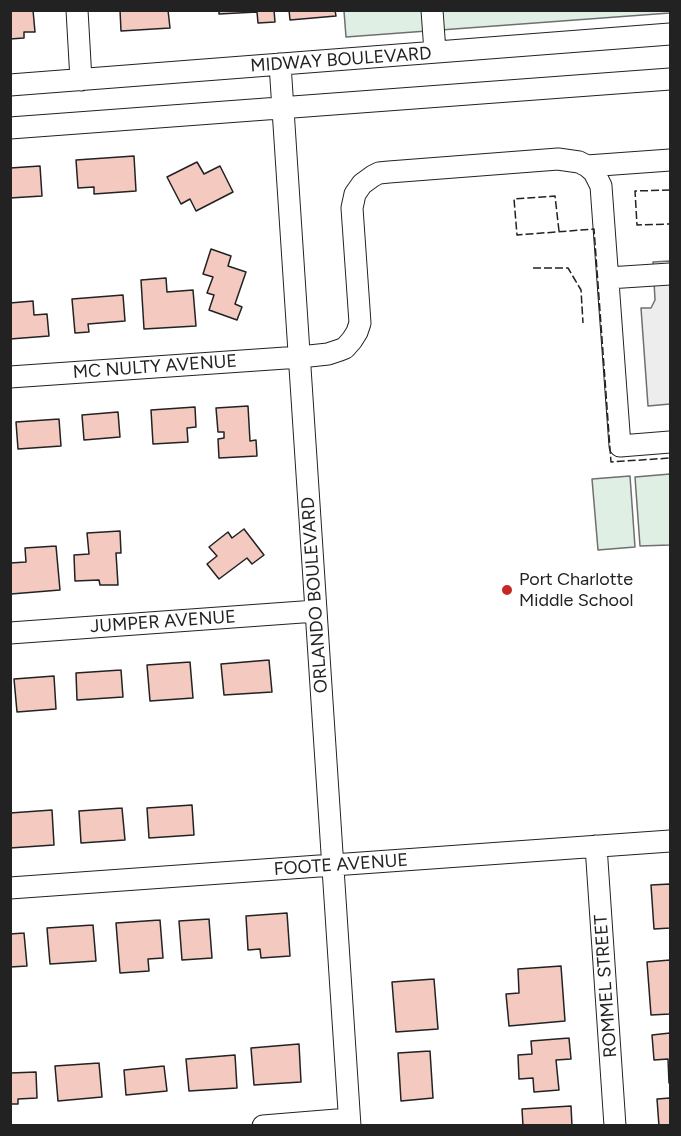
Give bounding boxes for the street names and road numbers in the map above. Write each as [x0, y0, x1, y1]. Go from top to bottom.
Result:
street label: MIDWAY BOULEVARD [250, 43, 432, 77]
street label: MC NULTY AVENUE [72, 350, 238, 384]
street label: ORLANDO BOULEVARD [297, 496, 333, 694]
street label: JUMPER AVENUE [89, 606, 237, 638]
street label: FOOTE AVENUE [273, 850, 409, 880]
street label: ROMMEL STREET [590, 914, 622, 1058]

